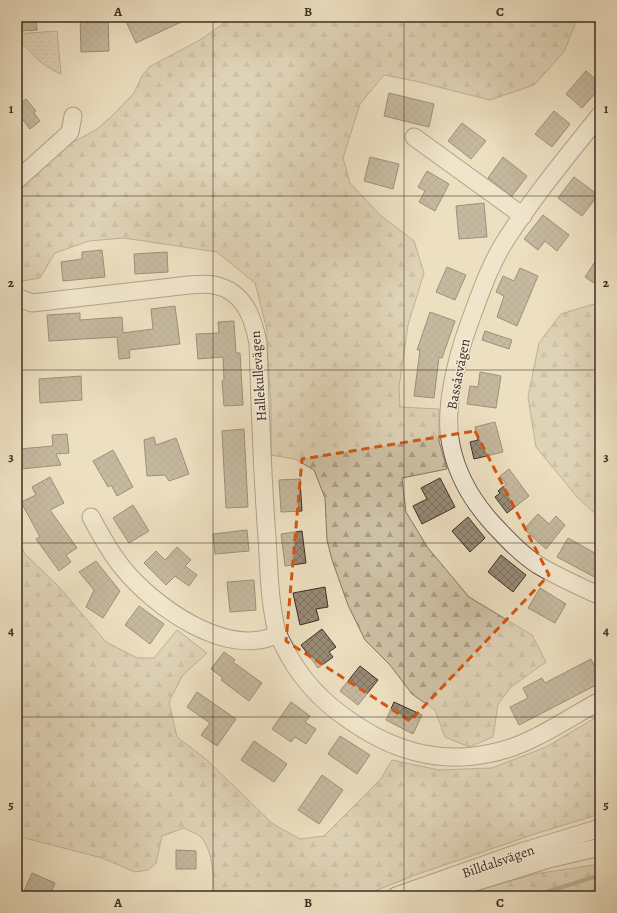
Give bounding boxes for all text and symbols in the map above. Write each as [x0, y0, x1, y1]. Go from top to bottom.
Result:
text: A [113, 3, 123, 20]
text: B [304, 3, 312, 20]
text: C [496, 3, 504, 20]
text: 1 [9, 100, 14, 117]
text: 1 [604, 100, 609, 117]
text: 2 [8, 274, 15, 291]
text: 2 [603, 274, 610, 291]
street label: Hallekullevägen [246, 330, 271, 422]
street label: Bassåsvägen [442, 337, 475, 411]
text: 3 [8, 448, 14, 465]
text: 3 [603, 448, 609, 465]
text: 4 [8, 622, 14, 639]
text: 4 [603, 622, 609, 639]
text: 5 [8, 796, 14, 813]
text: 5 [603, 796, 609, 813]
street label: Billdalsvägen [459, 840, 537, 883]
text: A [113, 894, 123, 911]
text: B [304, 894, 312, 911]
text: C [496, 894, 504, 911]

